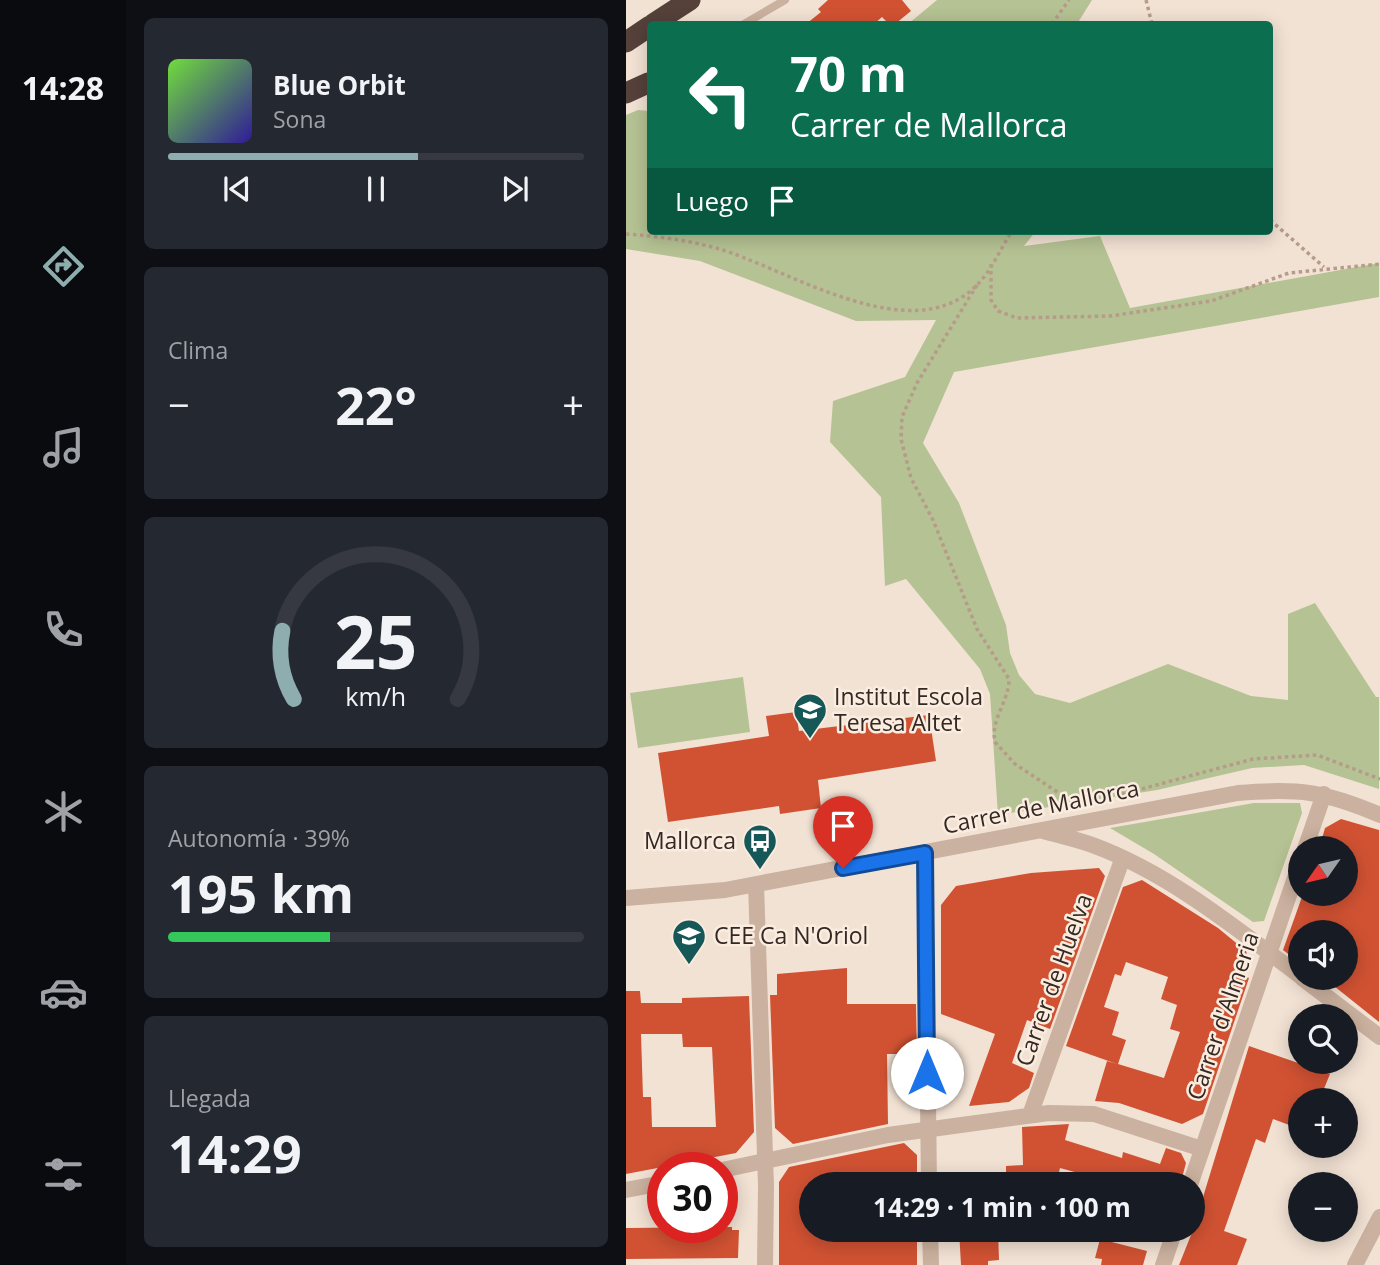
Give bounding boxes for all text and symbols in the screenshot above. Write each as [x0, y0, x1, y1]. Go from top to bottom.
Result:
text: 70 m [790, 40, 907, 106]
icon: left [675, 49, 766, 140]
text: 14:28 [22, 66, 104, 109]
text: Blue Orbit [273, 67, 406, 103]
text: Sona [273, 103, 326, 135]
text: Carrer de Mallorca [790, 103, 1067, 146]
icon: previous [218, 170, 256, 208]
icon: pause [357, 170, 395, 208]
icon: next [496, 170, 534, 208]
icon: arrive [763, 182, 801, 220]
text: Luego [675, 183, 749, 219]
icon: directions [39, 242, 88, 291]
text: Clima [168, 334, 228, 366]
text: 22° [335, 369, 417, 440]
text: − [168, 378, 190, 430]
text: + [562, 378, 584, 430]
icon: music [39, 423, 88, 472]
text: 25 [334, 591, 418, 690]
icon: phone [39, 605, 88, 654]
text: km/h [346, 678, 406, 712]
place label: Institut Escola Teresa Altet [834, 680, 983, 738]
school or university icon: Institut Escola Teresa Altet [791, 691, 829, 740]
street label: Carrer de Mallorca [940, 771, 1142, 841]
icon: climate [39, 787, 88, 836]
pin [813, 796, 873, 868]
icon: arrive [824, 807, 862, 845]
text: Autonomía · 39% [168, 822, 350, 854]
bus stop icon: Mallorca [741, 822, 779, 871]
place label: Mallorca [644, 824, 736, 856]
north arrow [1288, 836, 1358, 906]
map controls [1288, 836, 1358, 1242]
text: 195 km [168, 857, 354, 928]
street label: Carrer de Huelva [1007, 889, 1099, 1070]
school or university icon: CEE Ca N'Oriol [670, 917, 708, 966]
place label: CEE Ca N'Oriol [714, 919, 868, 951]
button: sound [1288, 920, 1358, 990]
street label: Carrer d'Almeria [1178, 927, 1266, 1104]
icon: car [39, 968, 88, 1017]
button: search [1288, 1004, 1358, 1074]
position arrow [890, 1036, 964, 1110]
text: Llegada [168, 1082, 251, 1114]
button: + [1288, 1088, 1358, 1158]
text: 14:29 [168, 1117, 302, 1188]
icon: filters [39, 1150, 88, 1199]
speed limit sign: 30 [647, 1152, 738, 1243]
button: − [1288, 1172, 1358, 1242]
text: 14:29 · 1 min · 100 m [873, 1189, 1131, 1225]

